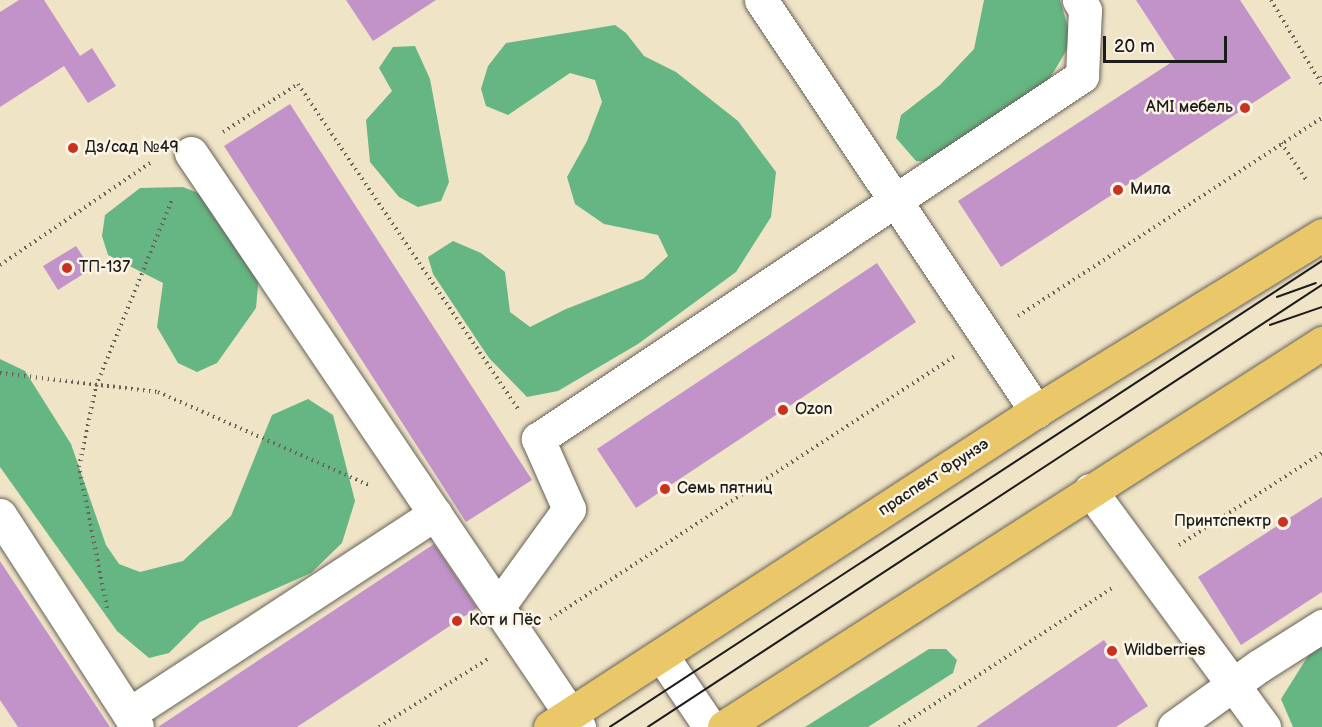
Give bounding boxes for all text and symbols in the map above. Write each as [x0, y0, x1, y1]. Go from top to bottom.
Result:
scale bar [1106, 24, 1230, 62]
text: 20 m [1114, 36, 1155, 57]
place label: AMI мебель [1146, 98, 1233, 118]
marker: AMI мебель [1238, 101, 1252, 115]
place label: Дз/сад №49 [85, 138, 179, 158]
marker: Дз/сад №49 [66, 141, 80, 155]
place label: Мила [1130, 180, 1171, 200]
marker: Мила [1111, 183, 1125, 197]
place label: ТП-137 [79, 258, 130, 278]
marker: ТП-137 [60, 261, 74, 275]
place label: Ozon [795, 400, 833, 420]
marker: Ozon [776, 403, 790, 417]
street label: праспект Фрунзэ [875, 435, 993, 521]
place label: Семь пятниц [677, 479, 773, 499]
marker: Семь пятниц [658, 482, 672, 496]
place label: Принтспектр [1174, 512, 1271, 532]
marker: Принтспектр [1276, 515, 1290, 529]
place label: Кот и Пёс [469, 611, 541, 631]
marker: Кот и Пёс [450, 614, 464, 628]
place label: Wildberries [1124, 641, 1205, 661]
marker: Wildberries [1105, 644, 1119, 658]

